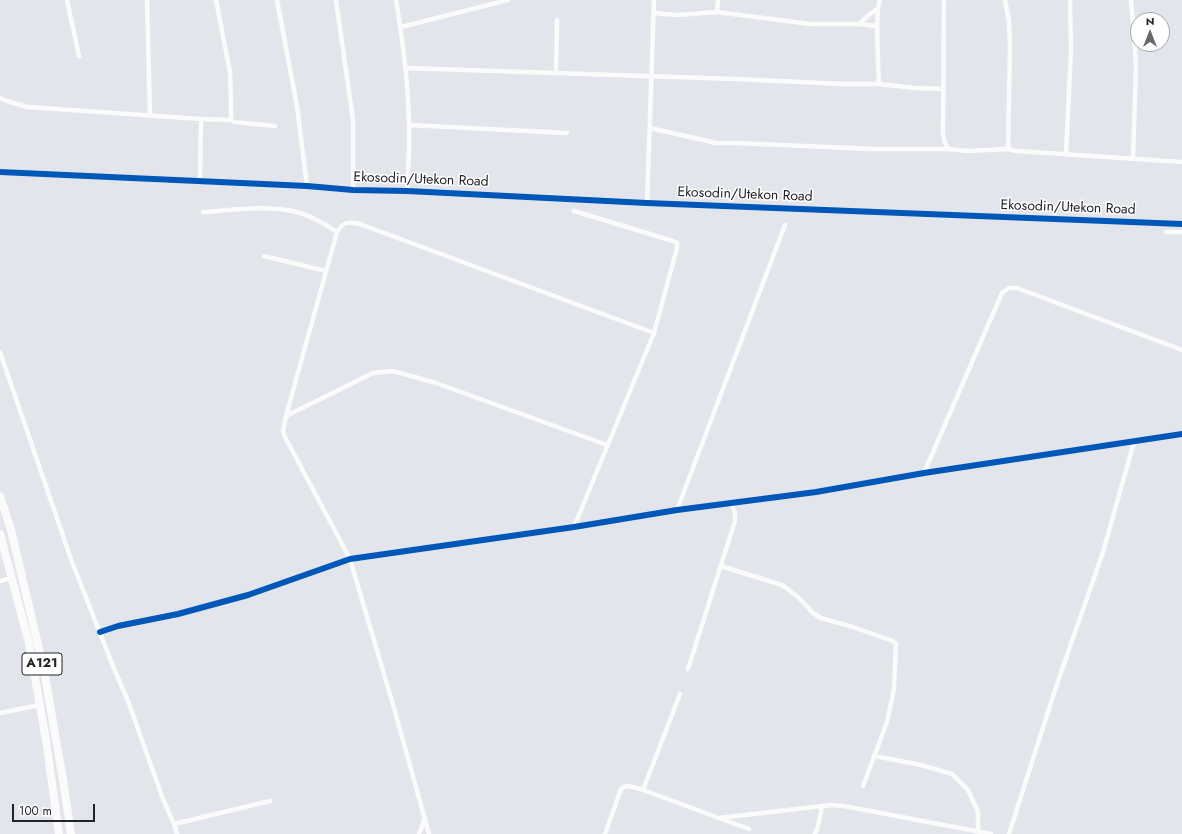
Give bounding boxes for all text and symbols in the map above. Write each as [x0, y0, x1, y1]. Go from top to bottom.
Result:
north arrow [1130, 12, 1170, 52]
text: N [1146, 13, 1154, 29]
street label: Ekosodin/Utekon Road [353, 169, 489, 191]
street label: Ekosodin/Utekon Road [677, 184, 813, 206]
street label: Ekosodin/Utekon Road [1000, 197, 1136, 219]
road number: A121 [22, 653, 62, 675]
scale bar [14, 796, 97, 822]
text: 100 m [19, 802, 52, 820]

